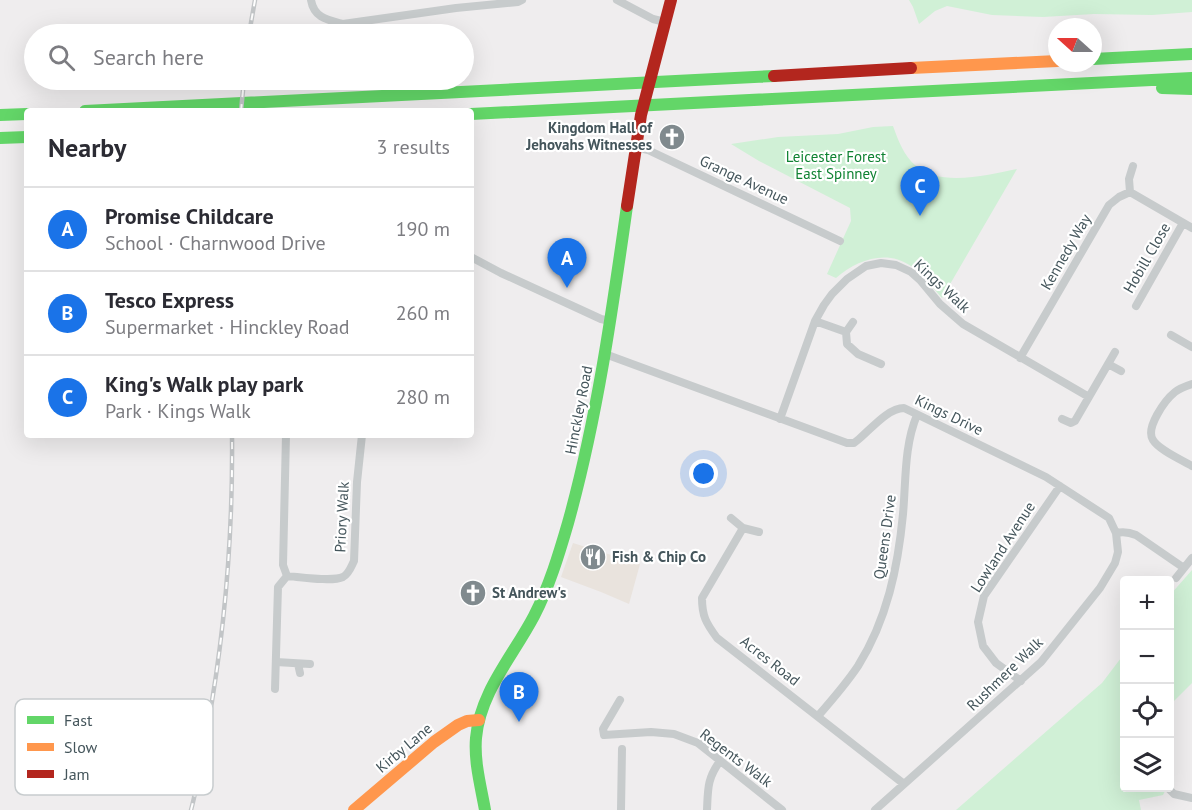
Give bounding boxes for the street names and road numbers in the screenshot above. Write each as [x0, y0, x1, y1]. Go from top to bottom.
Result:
street label: Grange Avenue [697, 151, 792, 208]
street label: Kennedy Way [1036, 210, 1095, 293]
street label: Hobill Close [1119, 219, 1174, 296]
street label: Kings Walk [910, 255, 975, 317]
street label: Hinckley Road [561, 364, 596, 456]
street label: Kings Drive [912, 390, 986, 439]
street label: Priory Walk [330, 480, 353, 553]
street label: Queens Drive [869, 493, 900, 581]
street label: Lowland Avenue [966, 498, 1039, 596]
street label: Acres Road [737, 632, 804, 690]
street label: Rushmere Walk [963, 632, 1047, 715]
street label: Kirby Lane [372, 719, 436, 777]
street label: Regents Walk [696, 724, 777, 791]

